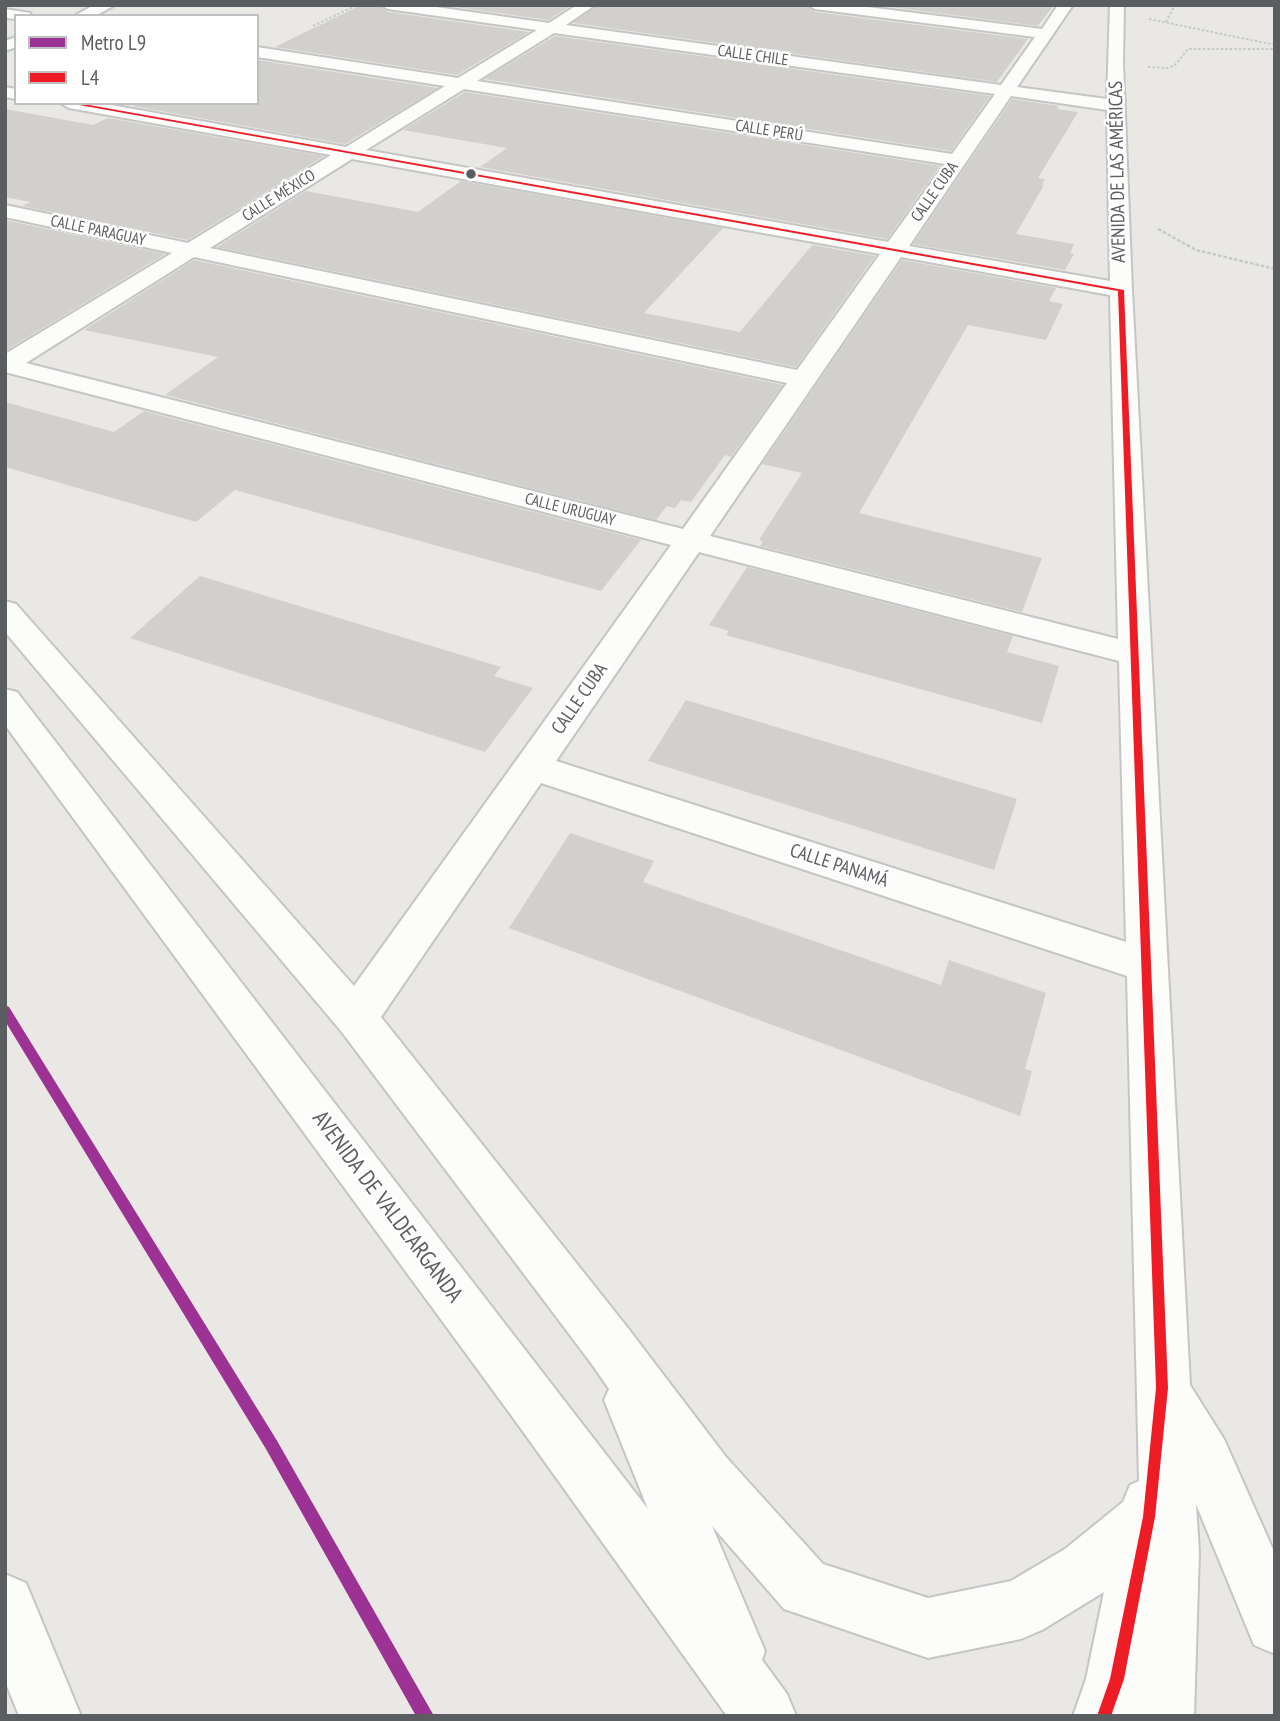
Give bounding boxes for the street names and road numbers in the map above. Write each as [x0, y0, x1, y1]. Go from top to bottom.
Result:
street label: CALLE CHILE [716, 42, 790, 70]
street label: AVENIDA DE LAS AMÉRICAS [1105, 81, 1131, 263]
street label: CALLE PERÚ [734, 116, 804, 146]
street label: CALLE CUBA [907, 158, 963, 226]
street label: CALLE MÉXICO [239, 166, 319, 226]
street label: CALLE PARAGUAY [49, 212, 147, 250]
street label: CALLE URUGUAY [523, 489, 617, 531]
street label: CALLE CUBA [547, 659, 613, 739]
street label: CALLE PANAMÁ [787, 839, 891, 893]
street label: AVENIDA DE VALDEARGANDA [306, 1106, 468, 1308]

